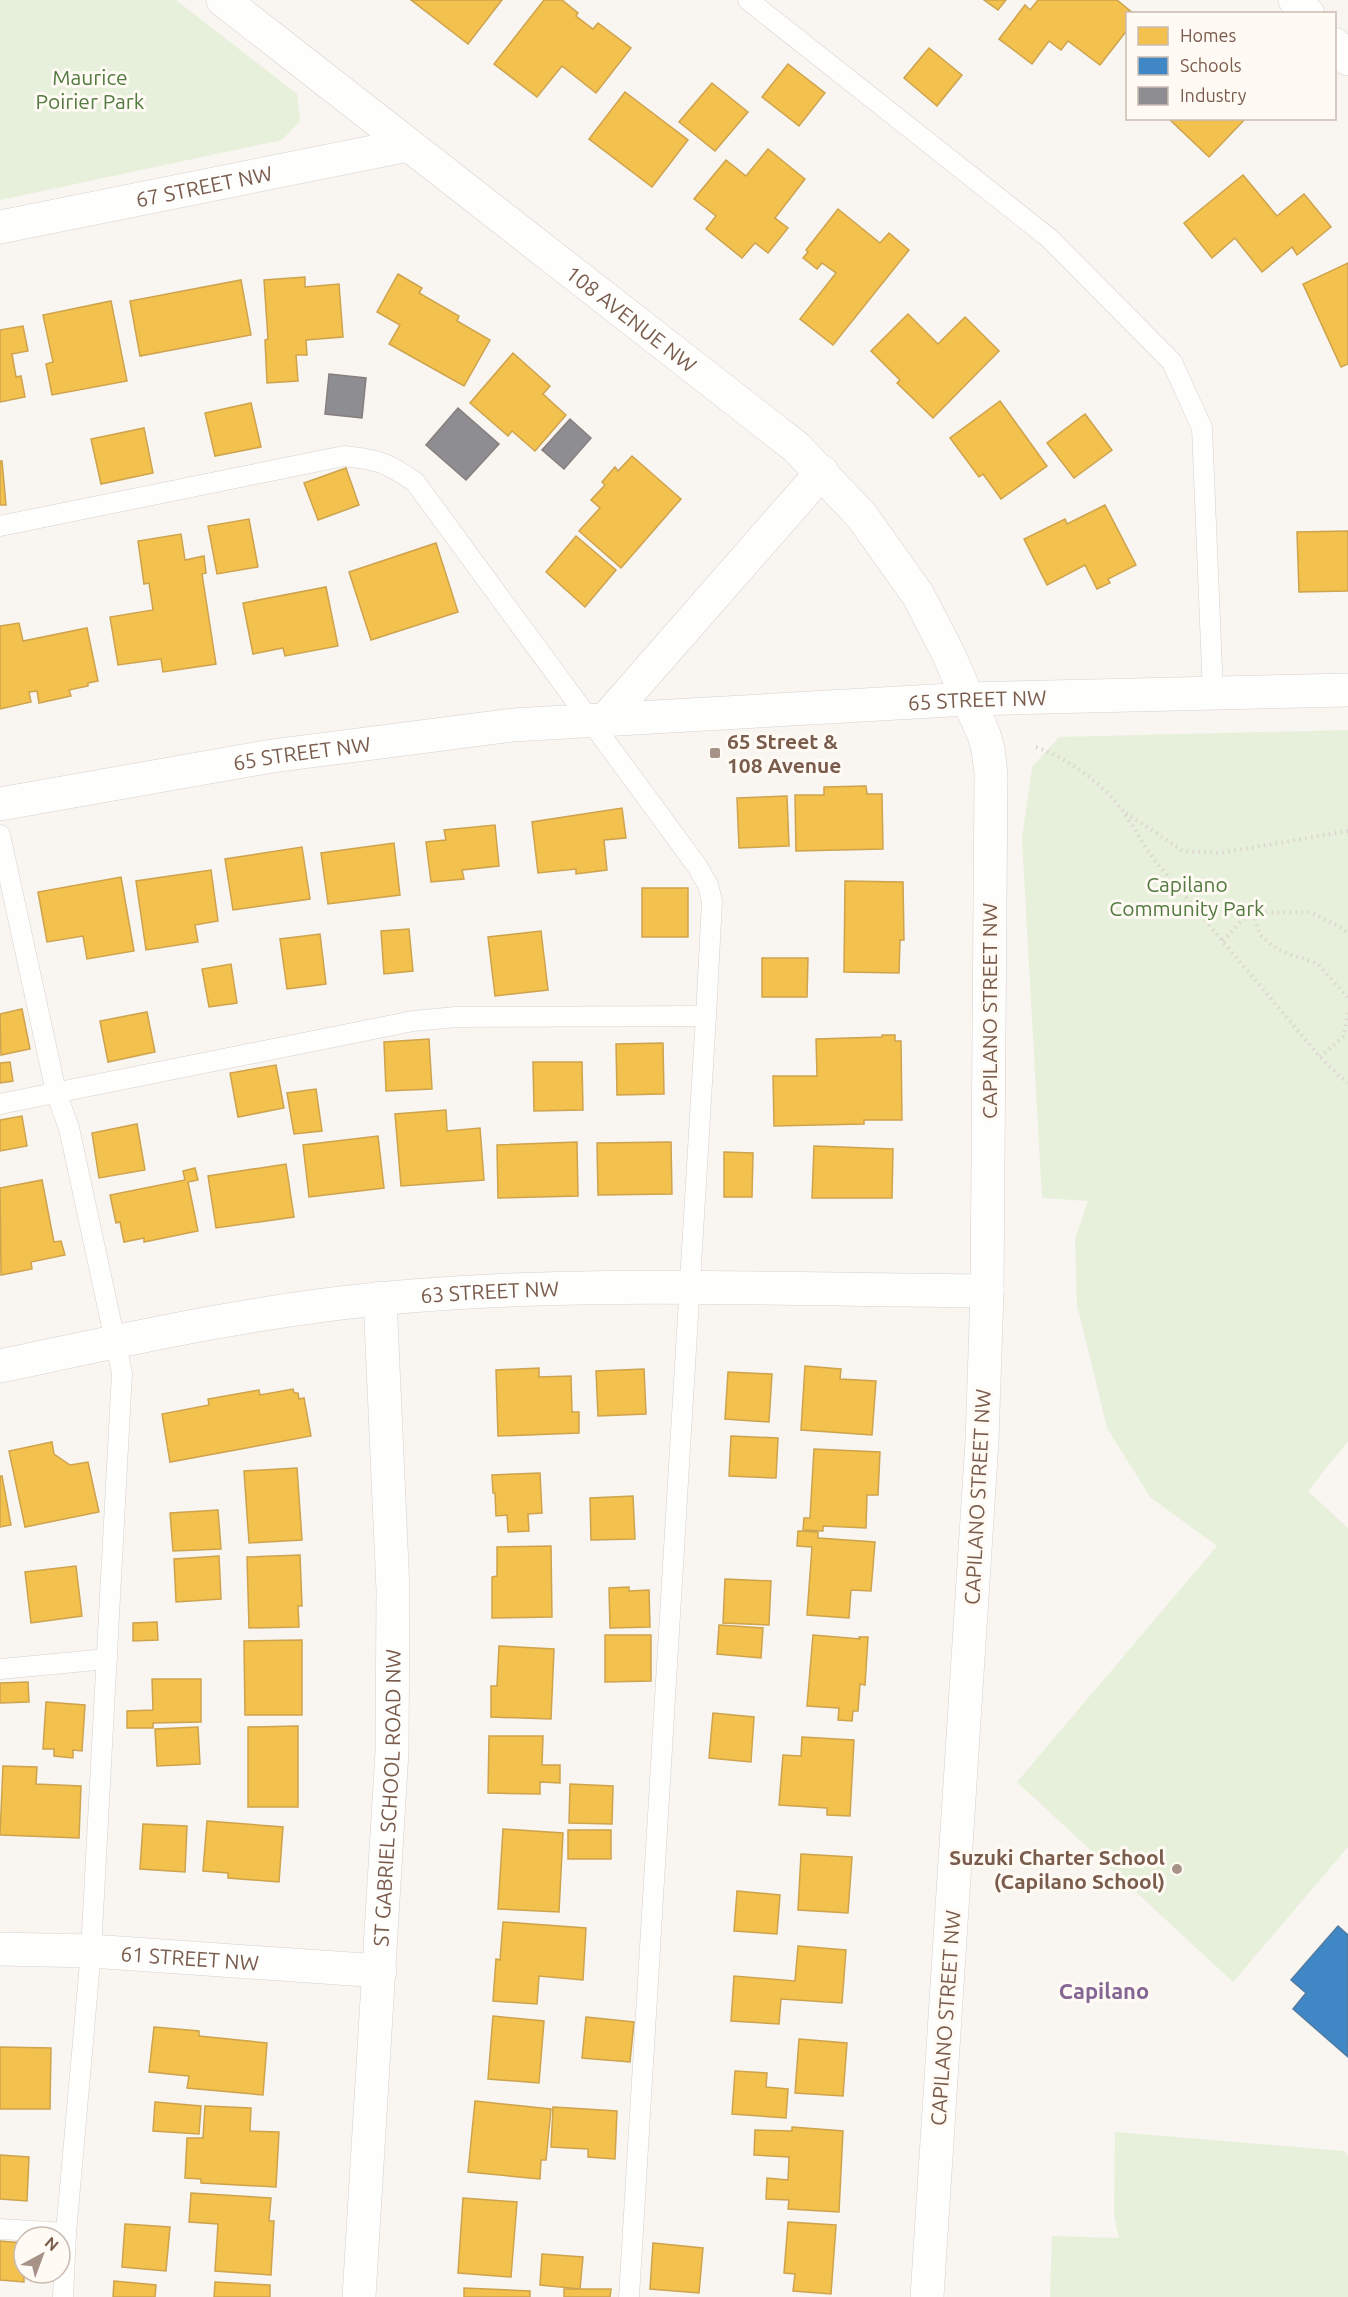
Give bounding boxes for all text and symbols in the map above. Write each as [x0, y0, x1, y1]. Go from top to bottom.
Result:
legend [1126, 12, 1336, 120]
text: Homes [1180, 25, 1237, 45]
text: Schools [1180, 55, 1242, 75]
park label: Maurice Poirier Park [36, 65, 145, 113]
text: Industry [1180, 85, 1247, 105]
street label: 67 STREET NW [134, 161, 274, 211]
street label: 108 AVENUE NW [562, 260, 701, 377]
street label: 65 STREET NW [907, 685, 1047, 714]
place label: 65 Street & 108 Avenue [727, 729, 841, 777]
street label: 65 STREET NW [231, 731, 372, 775]
marker: 65 Street & 108 Avenue [708, 746, 722, 760]
park label: Capilano Community Park [1109, 872, 1265, 920]
street label: CAPILANO STREET NW [977, 903, 1001, 1119]
street label: 63 STREET NW [419, 1276, 559, 1307]
street label: CAPILANO STREET NW [959, 1388, 995, 1606]
street label: ST GABRIEL SCHOOL ROAD NW [368, 1649, 405, 1947]
place label: Suzuki Charter School (Capilano School) [949, 1845, 1165, 1893]
marker: Suzuki Charter School (Capilano School) [1170, 1862, 1184, 1876]
street label: CAPILANO STREET NW [925, 1909, 965, 2127]
street label: 61 STREET NW [120, 1941, 260, 1975]
district label: Capilano [1059, 1978, 1149, 2003]
north arrow [12, 2225, 72, 2285]
text: N [41, 2233, 62, 2254]

